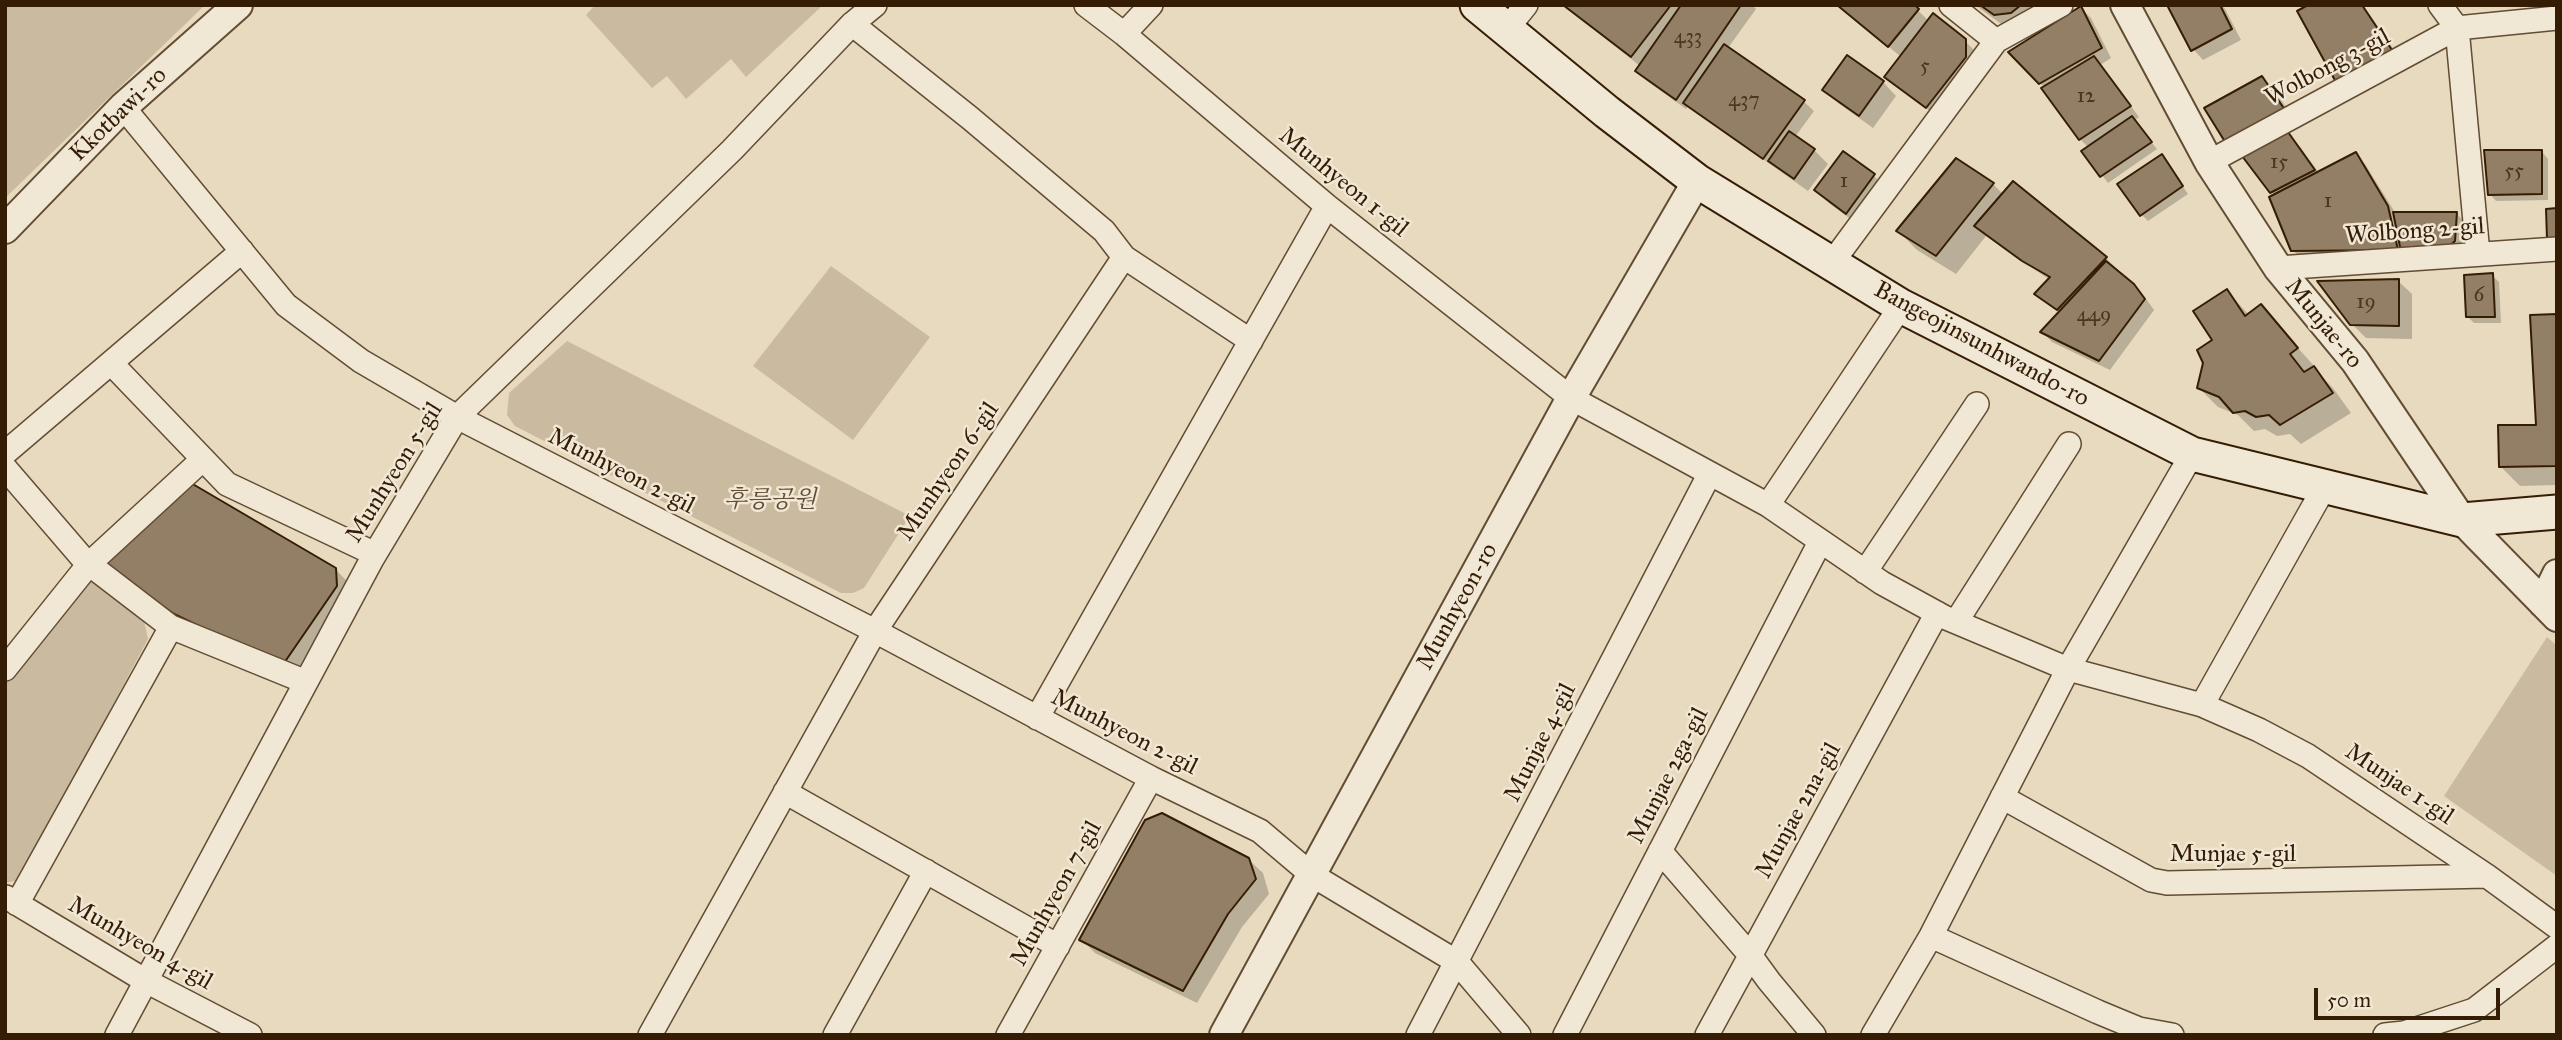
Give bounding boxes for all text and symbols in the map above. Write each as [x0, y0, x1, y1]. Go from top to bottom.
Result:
street label: Wolbong 3-gil [2261, 23, 2395, 113]
house number: 433 [1674, 25, 1702, 51]
house number: 5 [1920, 54, 1930, 80]
street label: Kkotbawi-ro [65, 62, 173, 168]
house number: 12 [2077, 84, 2095, 110]
house number: 437 [1728, 88, 1760, 114]
street label: Munhyeon 1-gil [1272, 122, 1414, 244]
house number: 15 [2270, 150, 2288, 176]
house number: 55 [2504, 159, 2524, 185]
house number: 1 [1840, 169, 1848, 195]
house number: 1 [2324, 189, 2332, 215]
street label: Wolbong 2-gil [2344, 213, 2486, 251]
street label: Munjae-ro [2278, 273, 2368, 375]
street label: Bangeojinsunhwando-ro [1868, 276, 2094, 414]
house number: 6 [2474, 283, 2484, 309]
house number: 19 [2356, 290, 2376, 316]
house number: 449 [2077, 303, 2111, 329]
street label: Munhyeon 6-gil [892, 397, 1006, 547]
street label: Munhyeon 5-gil [340, 398, 450, 548]
street label: Munhyeon 2-gil [543, 423, 699, 521]
park label: 후릉공원 [724, 487, 816, 515]
street label: Munhyeon-ro [1411, 539, 1505, 675]
street label: Munjae 4-gil [1499, 679, 1583, 807]
street label: Munhyeon 2-gil [1046, 684, 1202, 782]
street label: Munjae 2ga-gil [1622, 703, 1716, 849]
street label: Munjae 2na-gil [1750, 738, 1848, 884]
street label: Munjae 1-gil [2339, 738, 2459, 832]
street label: Munhyeon 7-gil [1005, 816, 1109, 972]
street label: Munjae 5-gil [2170, 841, 2296, 869]
street label: Munhyeon 4-gil [63, 891, 217, 997]
scale bar [2317, 974, 2502, 1018]
text: 50 m [2327, 987, 2371, 1013]

